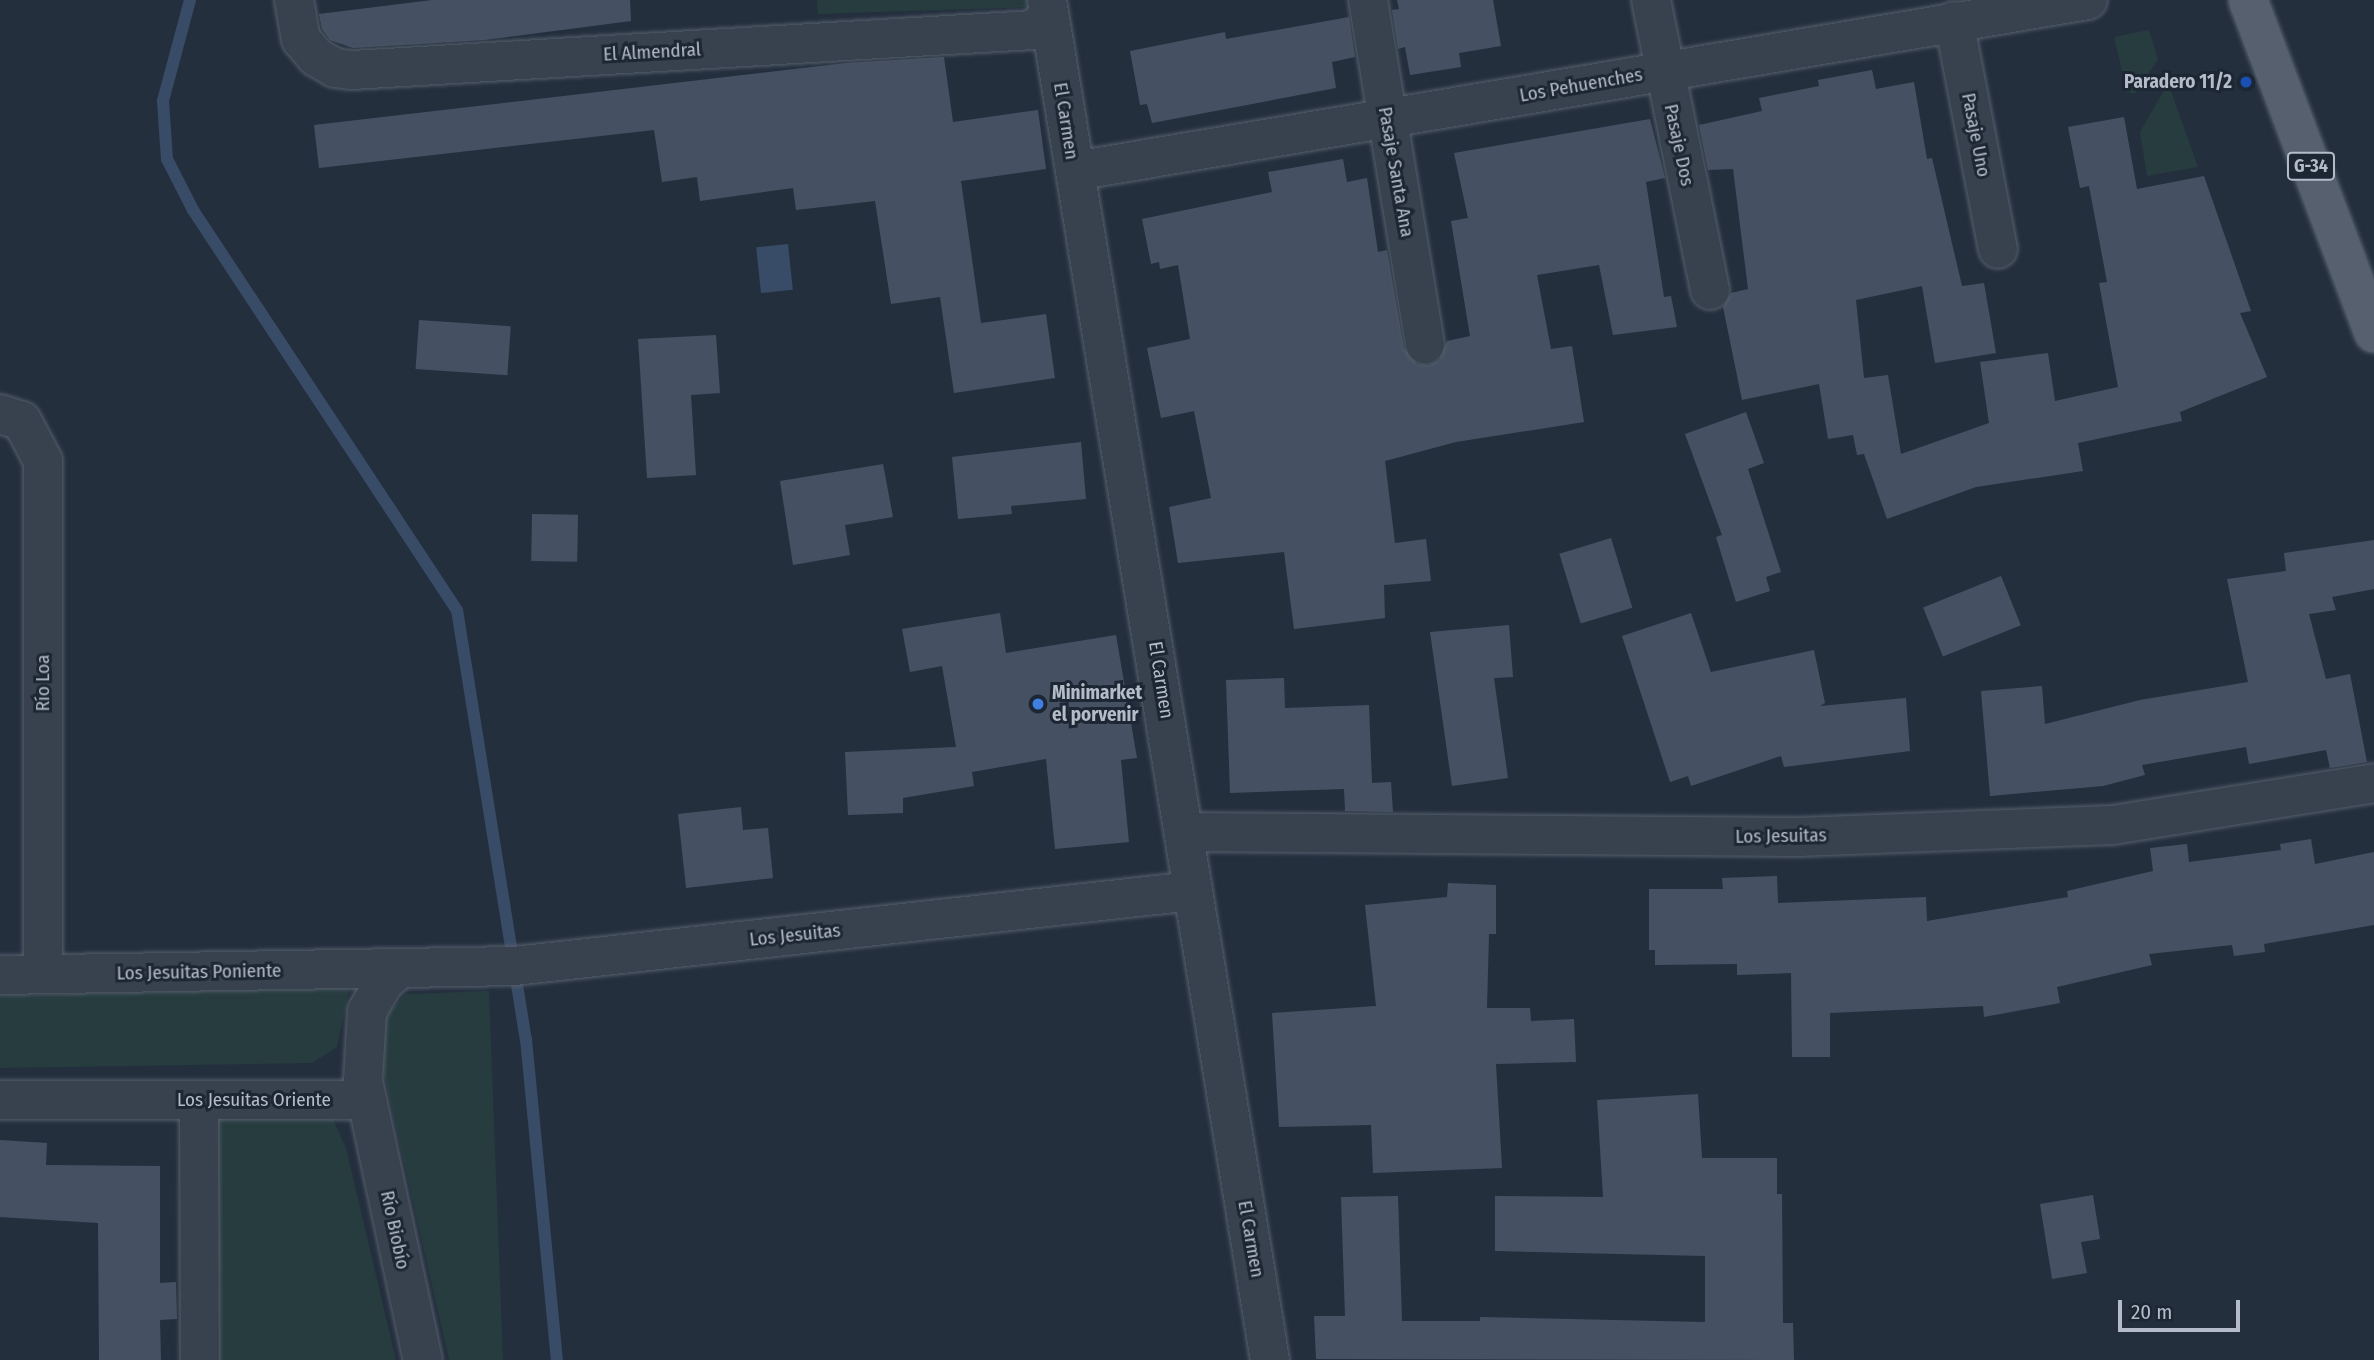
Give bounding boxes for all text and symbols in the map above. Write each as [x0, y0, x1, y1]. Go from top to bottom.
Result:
street label: El Almendral [603, 38, 701, 66]
street label: Los Pehuenches [1518, 63, 1644, 107]
place label: Paradero 11/2 [2124, 71, 2232, 93]
marker: Paradero 11/2 [2238, 74, 2254, 90]
street label: El Carmen [1049, 81, 1083, 161]
street label: Pasaje Uno [1957, 91, 1995, 179]
street label: Pasaje Dos [1659, 102, 1699, 188]
street label: Pasaje Santa Ana [1373, 105, 1419, 239]
road number: G-34 [2286, 152, 2336, 181]
street label: El Carmen [1144, 640, 1178, 720]
street label: Río Loa [32, 655, 54, 711]
place label: Minimarket el porvenir [1052, 682, 1142, 726]
marker: Minimarket el porvenir [1030, 696, 1046, 712]
street label: Los Jesuitas [1735, 824, 1827, 848]
street label: Los Jesuitas [748, 919, 842, 951]
street label: Los Jesuitas Poniente [116, 959, 282, 985]
street label: Los Jesuitas Oriente [177, 1089, 331, 1111]
street label: Río Biobío [376, 1189, 414, 1271]
street label: El Carmen [1233, 1199, 1269, 1279]
scale bar [2122, 1286, 2244, 1330]
text: 20 m [2131, 1299, 2172, 1325]

